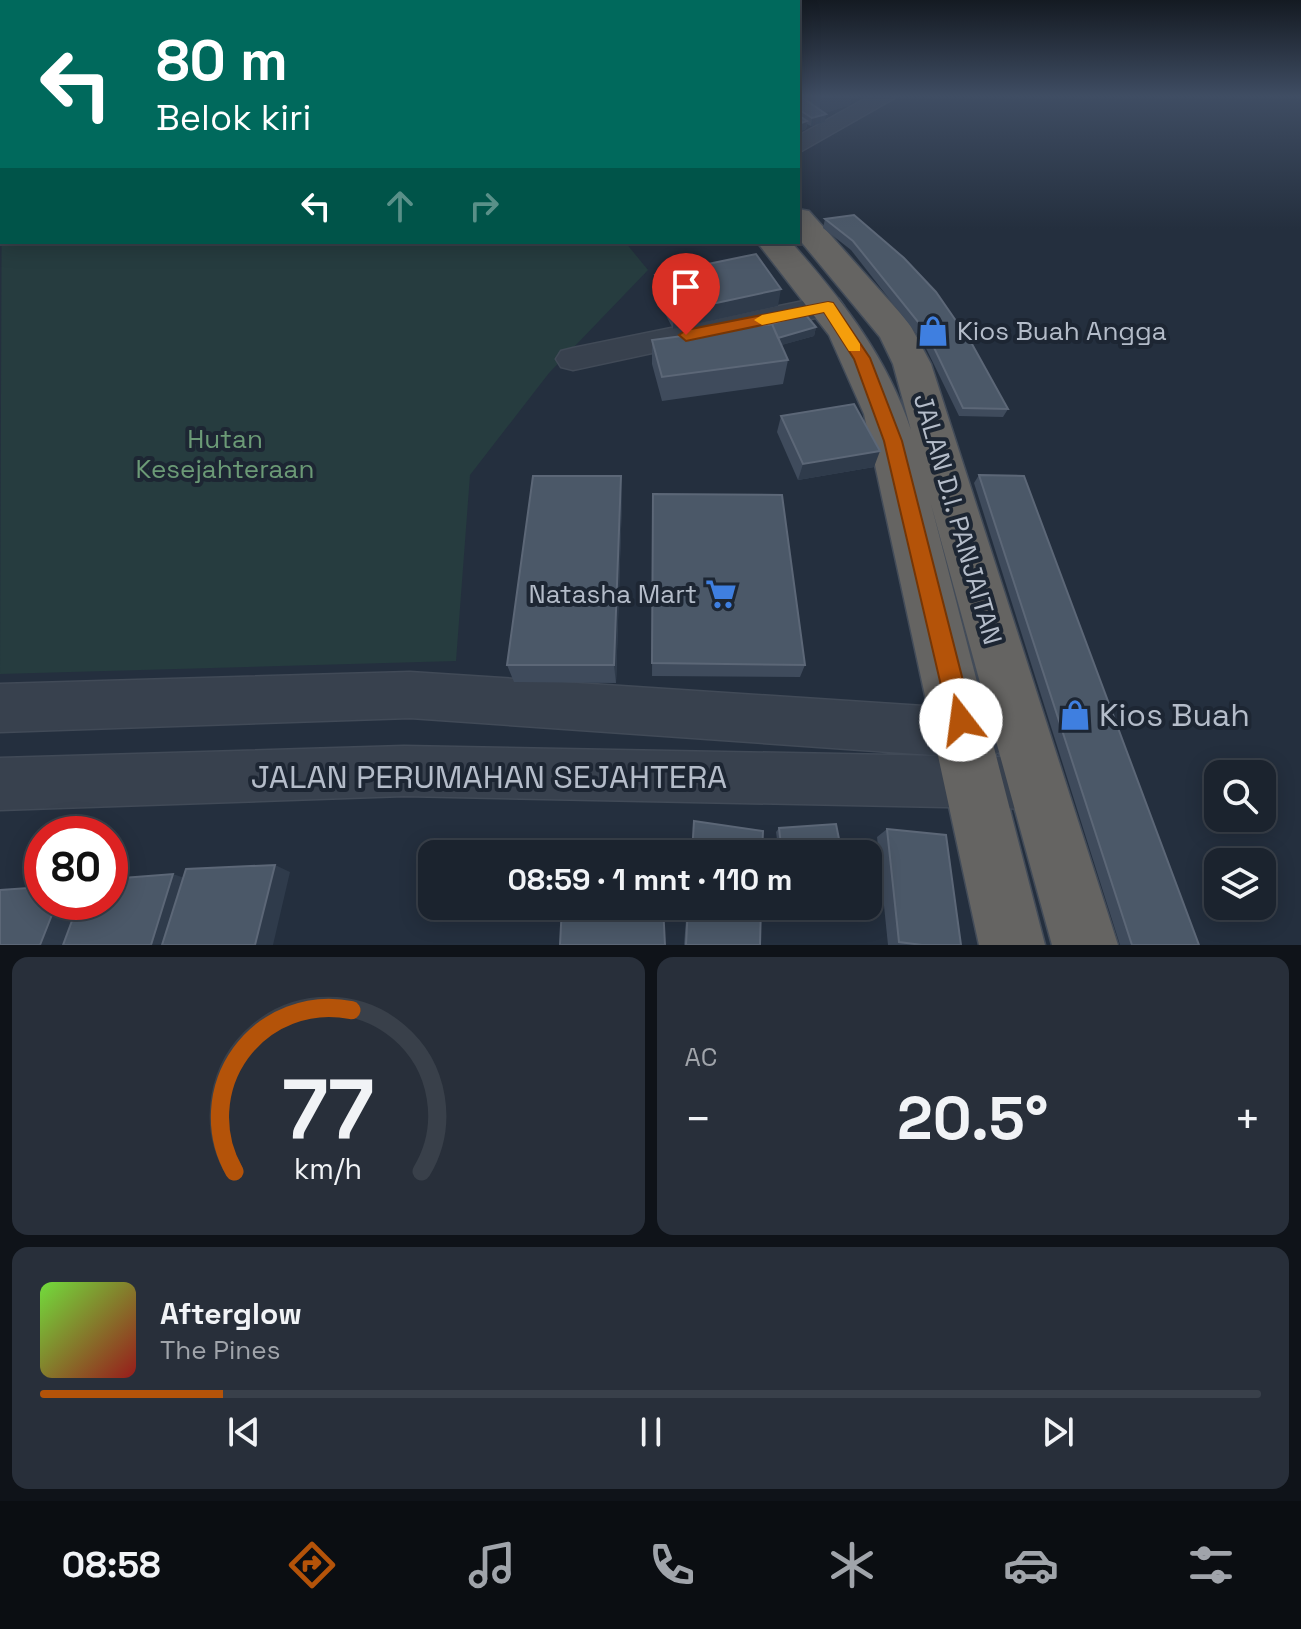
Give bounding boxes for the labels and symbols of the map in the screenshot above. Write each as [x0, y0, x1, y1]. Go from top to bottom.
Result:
pin [652, 253, 720, 335]
shop icon: Kios Buah Angga [916, 314, 950, 348]
place label: Kios Buah Angga [957, 314, 1167, 348]
street label: JALAN D.I. PANJAITAN [906, 390, 1010, 648]
park label: Hutan Kesejahteraan [136, 422, 314, 486]
place label: Natasha Mart [528, 577, 697, 611]
supermarket icon: Natasha Mart [704, 577, 738, 611]
position arrow [919, 678, 1003, 762]
place label: Kios Buah [1099, 695, 1250, 735]
shop icon: Kios Buah [1058, 698, 1092, 732]
street label: JALAN PERUMAHAN SEJAHTERA [251, 757, 727, 797]
speed limit sign: 80 [24, 816, 128, 920]

